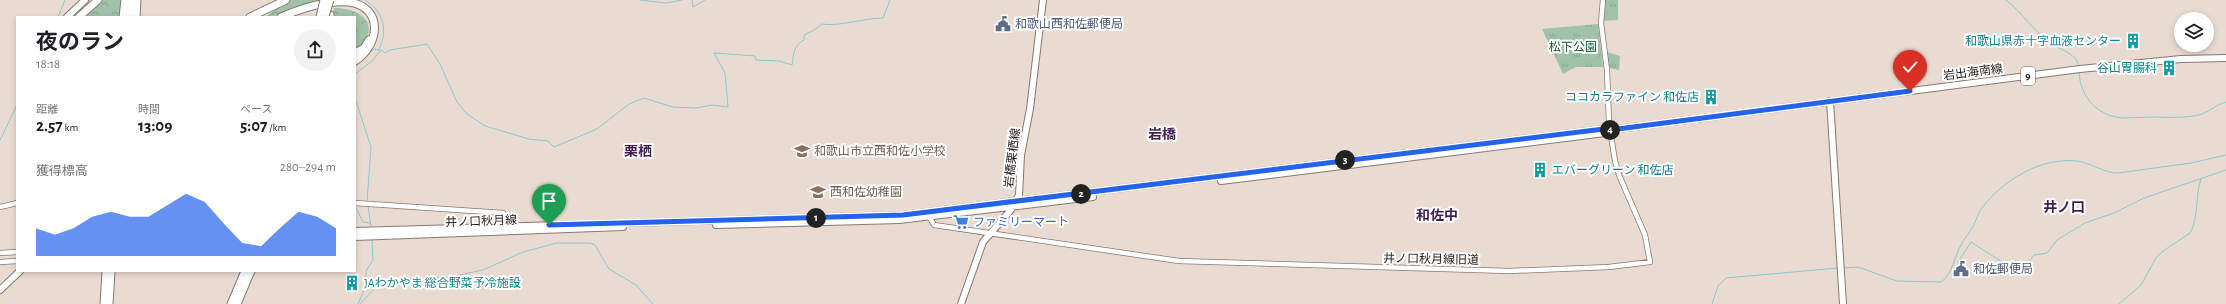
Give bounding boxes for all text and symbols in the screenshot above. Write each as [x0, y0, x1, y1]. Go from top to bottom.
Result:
map controls [2174, 12, 2214, 52]
button: layers [2174, 12, 2214, 52]
public building icon: 和歌山西和佐郵便局 [994, 15, 1012, 33]
place label: 和歌山西和佐郵便局 [1015, 17, 1123, 30]
button: share [294, 29, 336, 71]
text: 夜のラン [36, 31, 124, 53]
building icon: 和歌山県赤十字血液センター [2124, 32, 2142, 50]
place label: 和歌山県赤十字血液センター [1965, 34, 2121, 47]
park label: 松下公園 [1549, 41, 1597, 53]
pin [1893, 50, 1927, 91]
icon: check [1899, 56, 1921, 78]
text: 18:18 [36, 58, 60, 71]
building icon: 谷山胃腸科 [2160, 59, 2178, 77]
street label: 岩出海南線 [1942, 61, 2004, 82]
place label: 谷山胃腸科 [2097, 61, 2157, 74]
road number: 9 [2021, 67, 2035, 85]
building icon: ココカラファイン 和佐店 [1702, 88, 1720, 106]
place label: ココカラファイン 和佐店 [1565, 90, 1699, 103]
text: 距離 [36, 104, 58, 115]
text: 時間 [138, 104, 160, 115]
text: ペース [240, 104, 272, 115]
text: 2.57 [36, 117, 63, 134]
text: 13:09 [138, 117, 172, 134]
text: 5:07 [240, 117, 267, 134]
pin: 4 [1600, 120, 1620, 140]
text: km [63, 122, 78, 133]
text: /km [267, 122, 286, 133]
text: 4 [1607, 124, 1613, 135]
street label: 岩橋栗栖線 [1001, 127, 1022, 189]
district label: 岩橋 [1148, 127, 1176, 142]
school or university icon: 和歌山市立西和佐小学校 [793, 142, 811, 160]
district label: 栗栖 [624, 144, 652, 159]
place label: 和歌山市立西和佐小学校 [814, 144, 946, 157]
pin: 3 [1335, 150, 1355, 170]
text: 3 [1343, 154, 1347, 165]
text: 280–294 m [280, 161, 336, 174]
building icon: エバーグリーン 和佐店 [1531, 161, 1549, 179]
place label: エバーグリーン 和佐店 [1552, 163, 1673, 176]
text: 獲得標高 [36, 165, 88, 178]
school or university icon: 西和佐幼稚園 [809, 183, 827, 201]
pin [532, 184, 566, 225]
pin: 2 [1071, 184, 1091, 204]
place label: 西和佐幼稚園 [830, 185, 902, 198]
text: 2 [1078, 188, 1084, 199]
icon: arrive [538, 190, 560, 212]
district label: 井ノ口 [2043, 199, 2085, 215]
pin: 1 [806, 208, 826, 228]
district label: 和佐中 [1416, 208, 1458, 223]
text: 1 [814, 212, 818, 223]
street label: 井ノ口秋月線 [445, 213, 517, 228]
supermarket icon: ファミリーマート [952, 213, 970, 231]
place label: ファミリーマート [973, 216, 1069, 228]
street label: 井ノ口秋月線旧道 [1383, 251, 1479, 266]
public building icon: 和佐郵便局 [1952, 260, 1970, 278]
place label: 和佐郵便局 [1973, 262, 2033, 275]
building icon: JAわかやま 総合野菜予冷施設 [343, 274, 361, 292]
place label: JAわかやま 総合野菜予冷施設 [364, 276, 521, 289]

